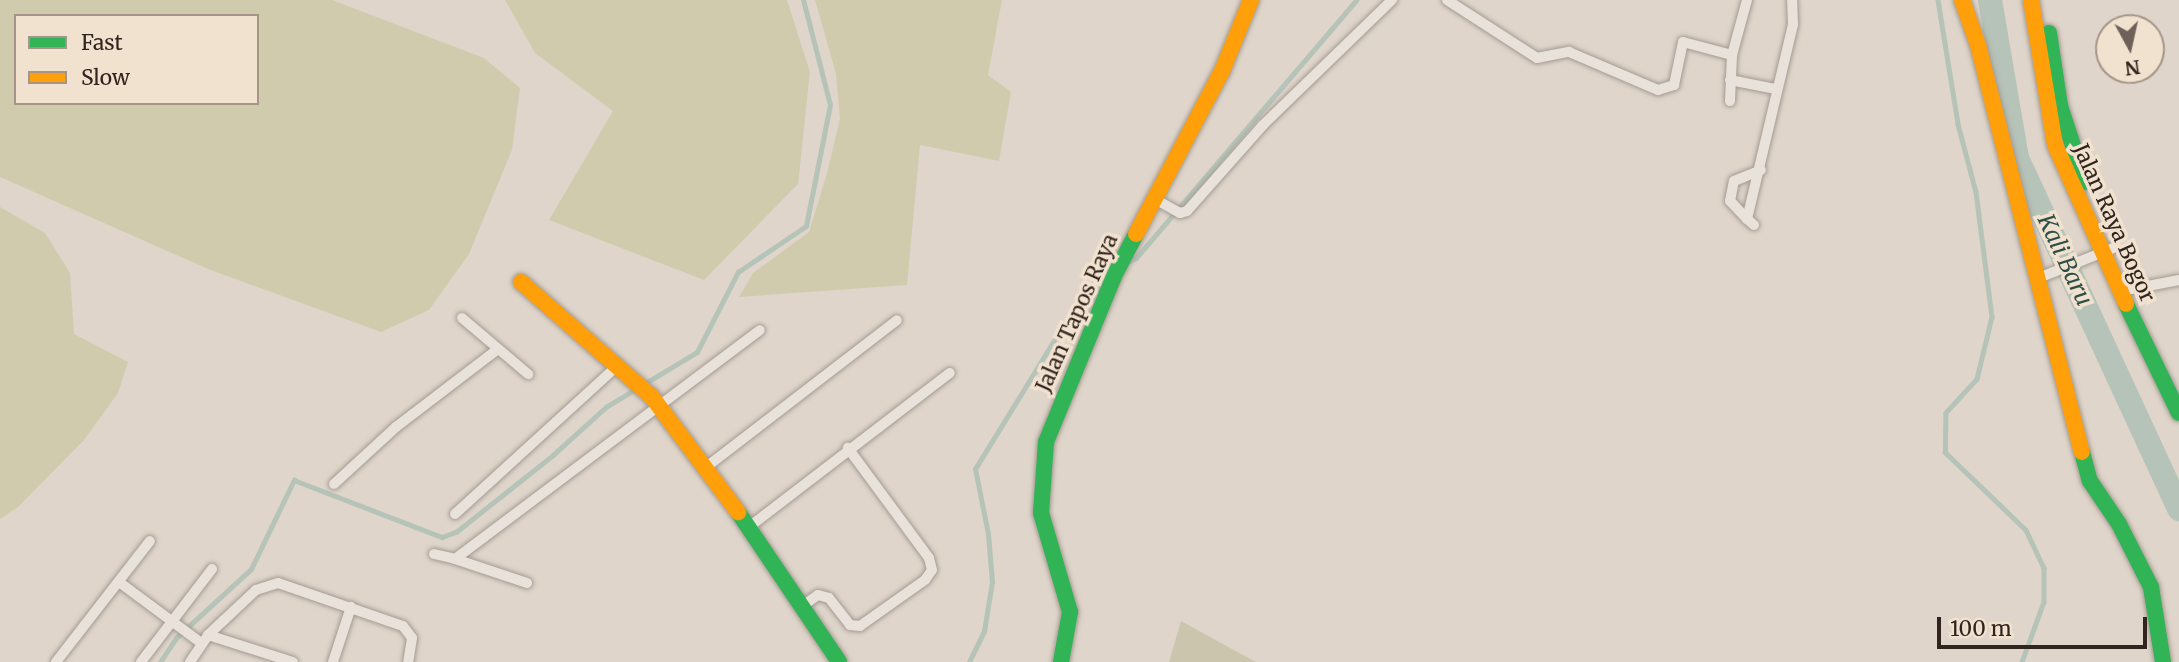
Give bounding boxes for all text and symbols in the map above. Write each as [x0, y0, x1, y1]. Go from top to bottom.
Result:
legend [14, 14, 259, 105]
north arrow [2095, 14, 2165, 84]
text: Fast [81, 29, 123, 56]
text: N [2124, 55, 2142, 81]
text: Slow [81, 64, 130, 91]
street label: Jalan Raya Bogor [2068, 140, 2160, 306]
water label: Kali Baru [2032, 210, 2098, 310]
street label: Jalan Tapos Raya [1031, 230, 1123, 396]
scale bar [1941, 602, 2151, 646]
text: 100 m [1950, 615, 2012, 642]

